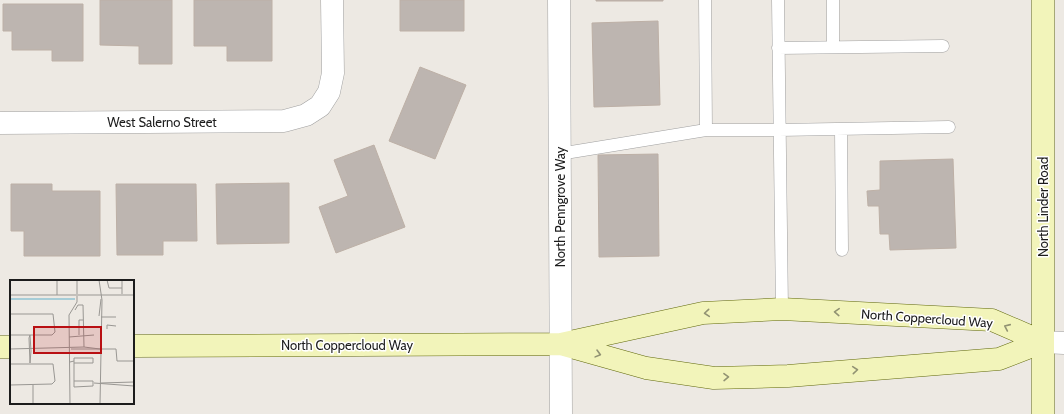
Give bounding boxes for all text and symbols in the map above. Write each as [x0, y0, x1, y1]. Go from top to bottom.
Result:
street label: West Salerno Street [107, 114, 217, 130]
street label: North Penngrove Way [552, 146, 568, 267]
street label: North Linder Road [1035, 157, 1051, 257]
inset map [10, 280, 134, 404]
street label: North Coppercloud Way [861, 305, 994, 331]
one-way arrow [704, 308, 710, 317]
one-way arrow [834, 308, 840, 317]
one-way arrow [1004, 323, 1011, 331]
street label: North Coppercloud Way [281, 337, 413, 353]
one-way arrow [595, 350, 601, 358]
one-way arrow [852, 366, 858, 375]
one-way arrow [723, 373, 729, 381]

